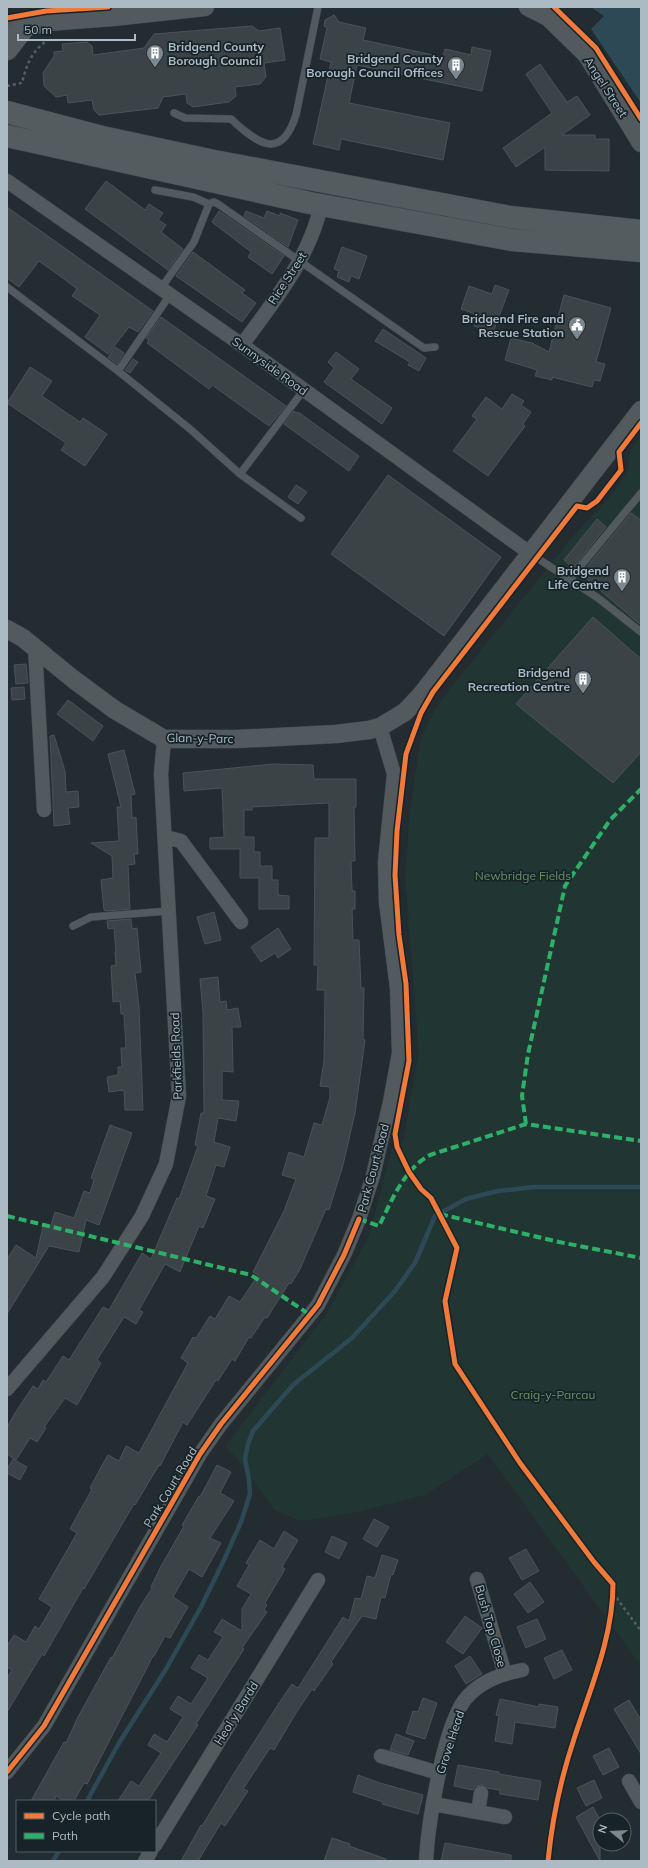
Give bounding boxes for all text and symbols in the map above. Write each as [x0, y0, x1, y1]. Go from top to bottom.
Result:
scale bar [18, 16, 135, 42]
text: 50 m [24, 22, 52, 37]
place label: Bridgend County Borough Council [168, 39, 265, 68]
building icon: Bridgend County Borough Council [145, 43, 165, 68]
place label: Bridgend County Borough Council Offices [306, 51, 443, 80]
street label: Angel Street [581, 54, 631, 120]
building icon: Bridgend County Borough Council Offices [446, 55, 466, 80]
street label: Rice Street [264, 249, 310, 307]
place label: Bridgend Fire and Rescue Station [462, 311, 564, 340]
public building icon: Bridgend Fire and Rescue Station [567, 315, 587, 340]
street label: Sunnyside Road [229, 334, 311, 398]
place label: Bridgend Life Centre [548, 563, 609, 592]
building icon: Bridgend Life Centre [612, 567, 632, 592]
place label: Bridgend Recreation Centre [468, 665, 570, 694]
building icon: Bridgend Recreation Centre [573, 669, 593, 694]
street label: Glan-y-Parc [166, 730, 234, 746]
park label: Newbridge Fields [475, 868, 571, 883]
street label: Parkfields Road [167, 1012, 185, 1100]
street label: Park Court Road [354, 1122, 392, 1214]
park label: Craig-y-Parcau [510, 1387, 596, 1402]
street label: Park Court Road [140, 1444, 200, 1530]
street label: Bush Top Close [472, 1583, 510, 1669]
street label: Heol y Bardd [211, 1678, 261, 1748]
street label: Grove Head [433, 1708, 467, 1776]
legend [16, 1800, 156, 1852]
text: Cycle path [52, 1808, 110, 1823]
north arrow [592, 1812, 632, 1852]
text: N [595, 1823, 610, 1835]
text: Path [52, 1828, 78, 1843]

